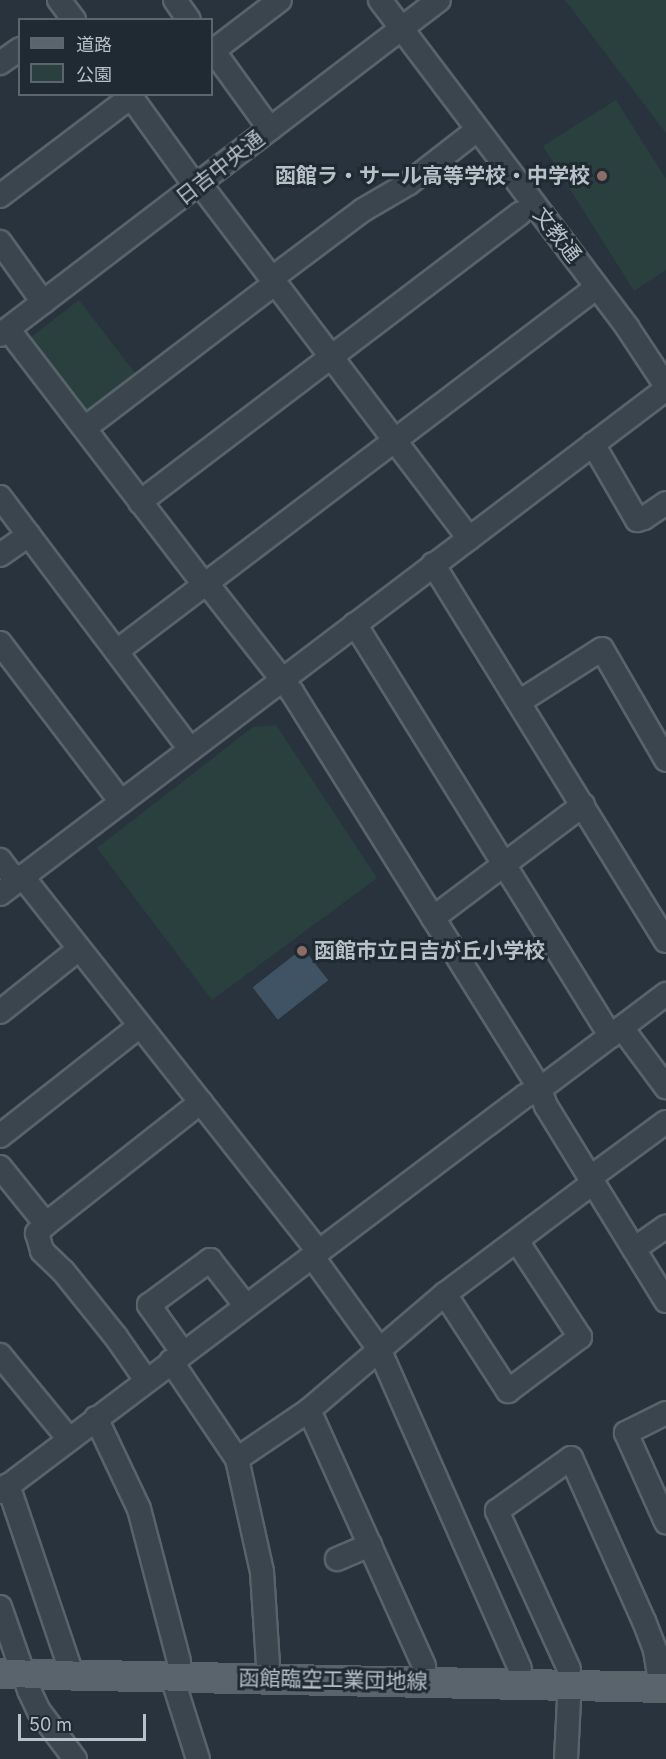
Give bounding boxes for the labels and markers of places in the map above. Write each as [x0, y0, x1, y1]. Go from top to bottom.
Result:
place label: 函館ラ・サール高等学校・中学校 [275, 163, 590, 189]
marker: 函館ラ・サール高等学校・中学校 [595, 169, 609, 183]
place label: 函館市立日吉が丘小学校 [314, 938, 545, 964]
marker: 函館市立日吉が丘小学校 [295, 944, 309, 958]

